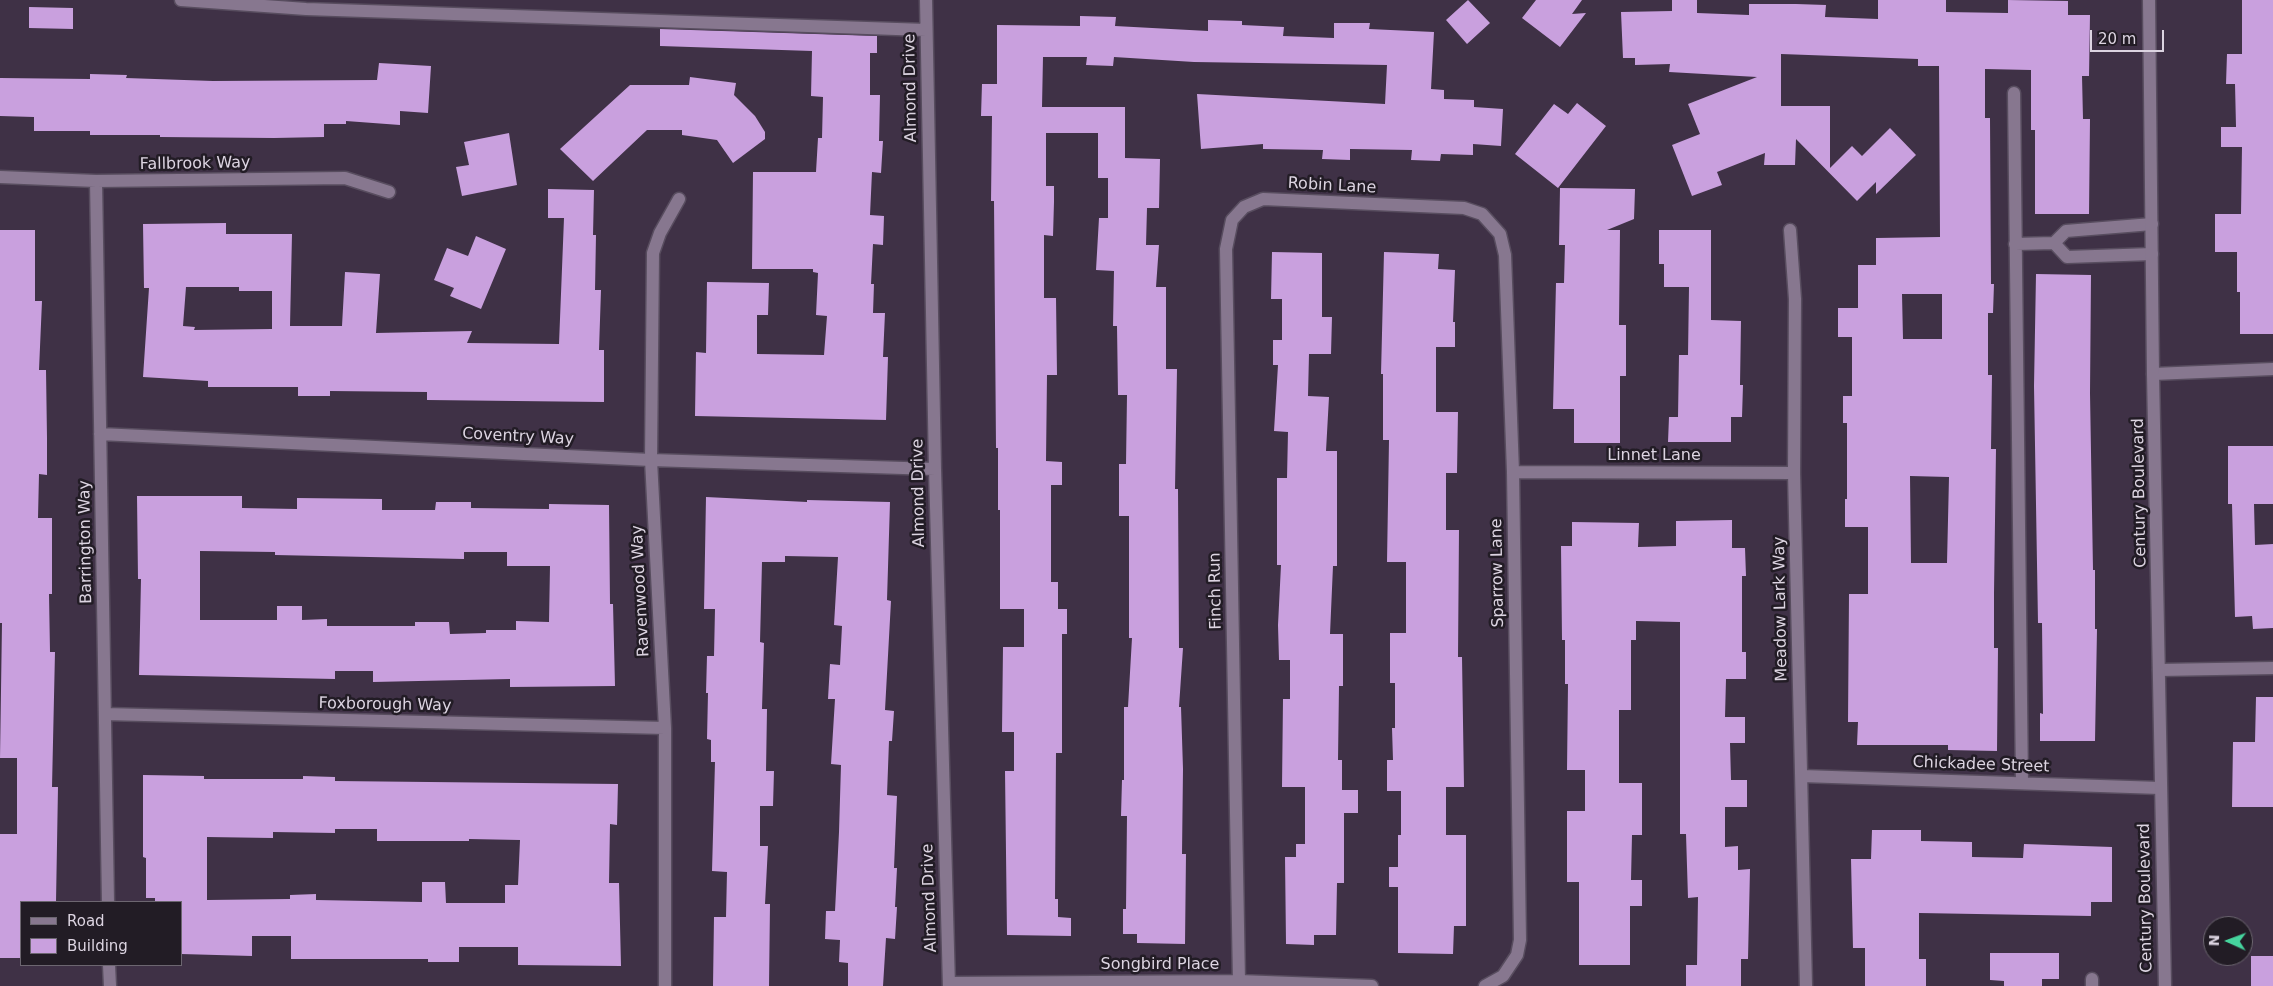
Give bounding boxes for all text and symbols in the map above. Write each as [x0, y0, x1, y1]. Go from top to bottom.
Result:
scale bar [2093, 20, 2167, 52]
text: 20 m [2098, 30, 2136, 48]
street label: Almond Drive [900, 33, 922, 143]
street label: Fallbrook Way [139, 153, 251, 175]
street label: Robin Lane [1287, 174, 1377, 198]
street label: Century Boulevard [2129, 418, 2151, 568]
street label: Coventry Way [462, 424, 574, 450]
street label: Almond Drive [908, 438, 930, 548]
street label: Linnet Lane [1607, 446, 1701, 466]
street label: Barrington Way [75, 480, 97, 604]
street label: Sparrow Lane [1487, 518, 1509, 628]
street label: Ravenwood Way [628, 525, 654, 657]
street label: Meadow Lark Way [1770, 536, 1792, 682]
street label: Finch Run [1206, 552, 1226, 630]
street label: Foxborough Way [318, 694, 452, 716]
street label: Chickadee Street [1912, 753, 2050, 777]
street label: Century Boulevard [2135, 823, 2157, 973]
street label: Almond Drive [919, 843, 941, 953]
legend [20, 901, 182, 966]
text: Road [67, 912, 105, 930]
north arrow [2203, 916, 2253, 966]
text: N [2206, 934, 2222, 947]
text: Building [67, 937, 128, 955]
street label: Songbird Place [1101, 955, 1219, 975]

